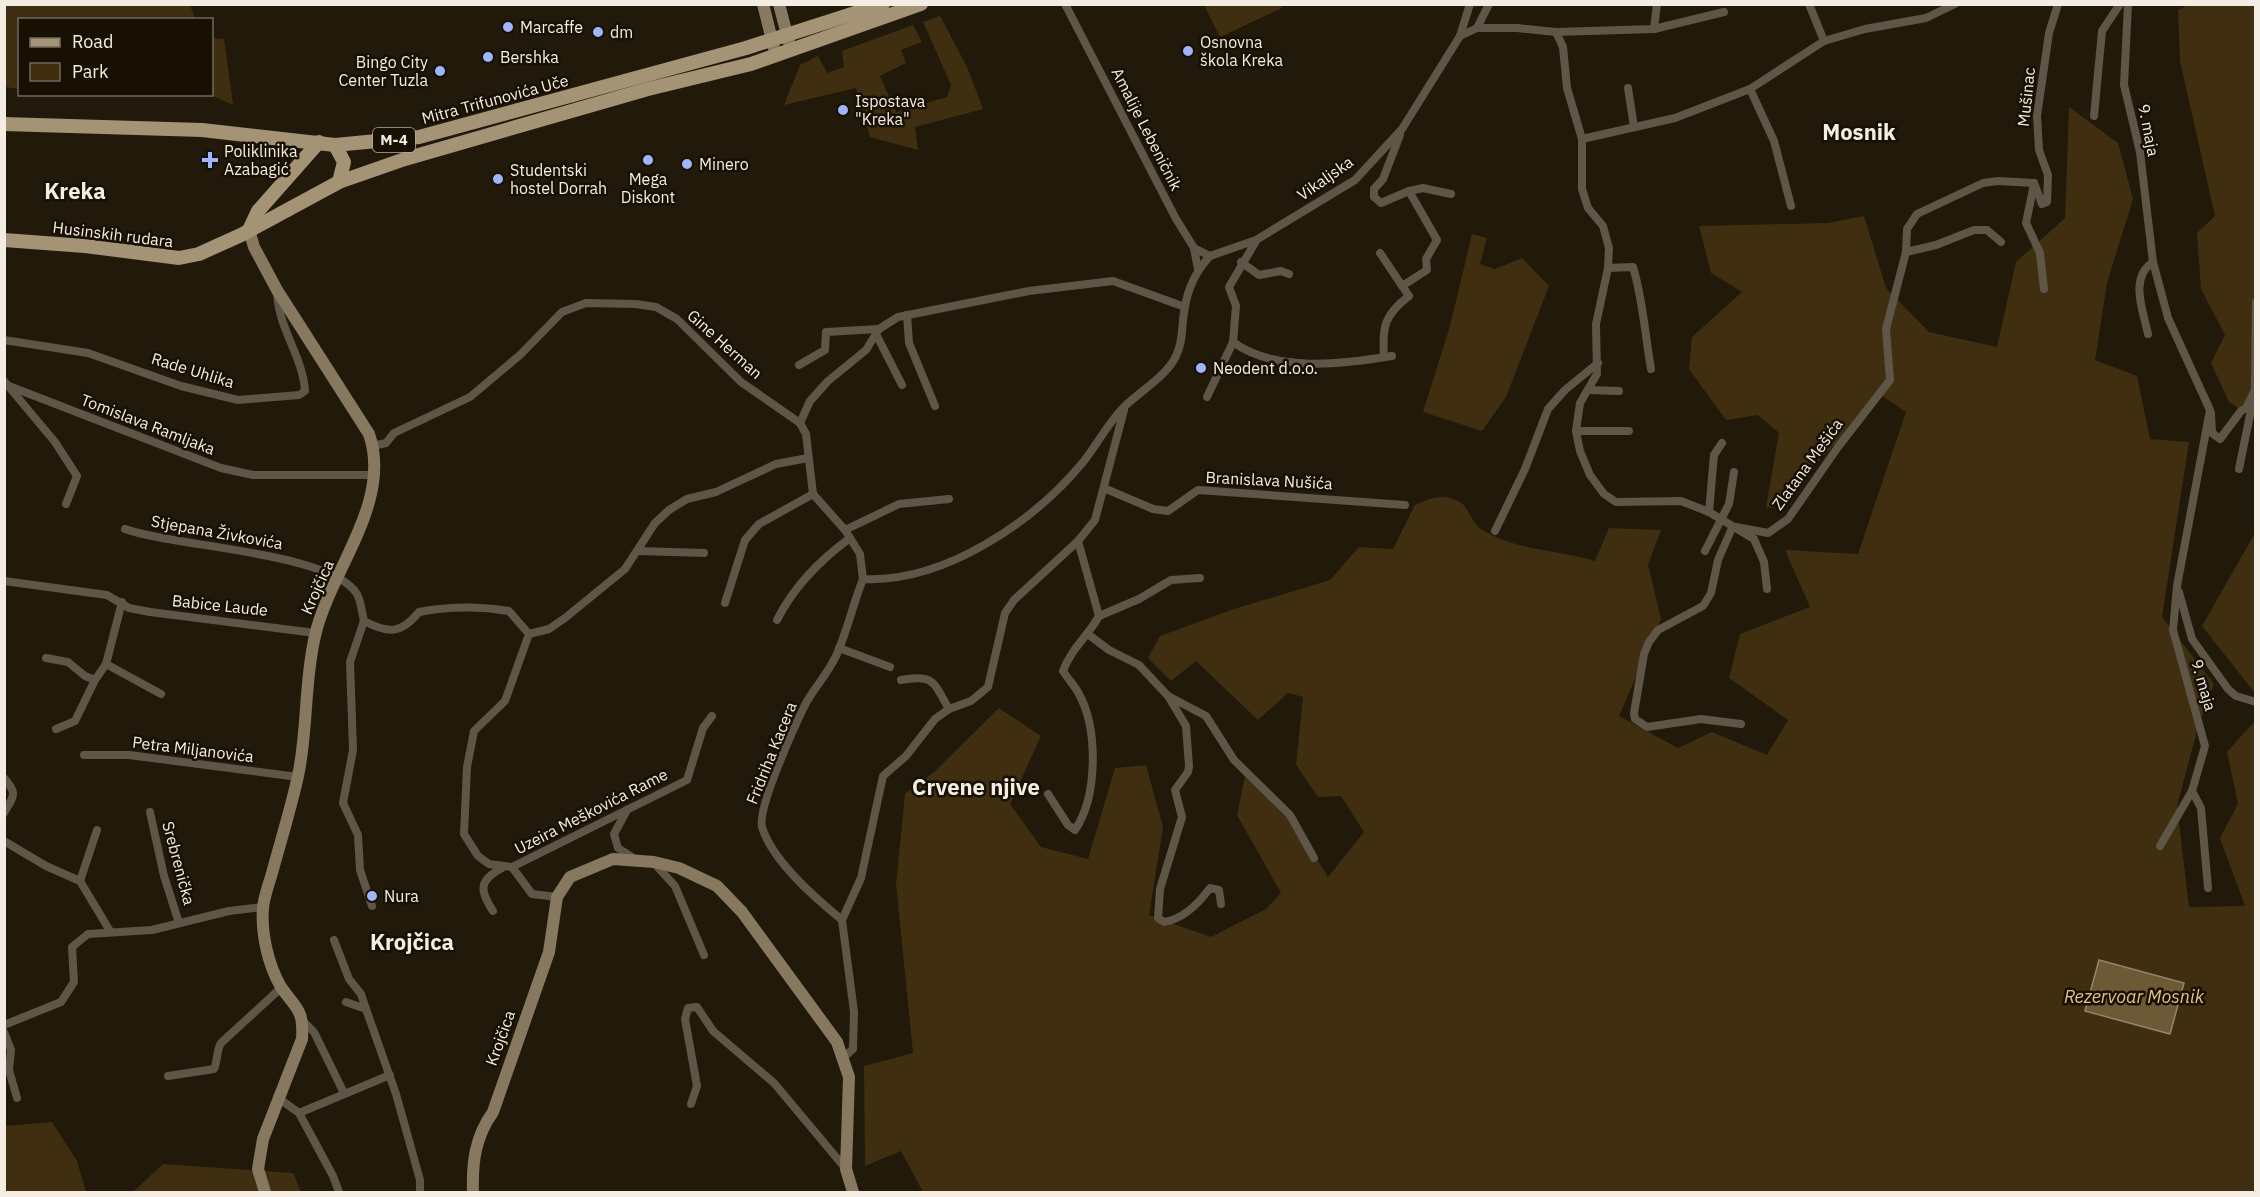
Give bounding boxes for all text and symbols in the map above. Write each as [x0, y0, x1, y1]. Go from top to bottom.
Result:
place label: Marcaffe [520, 17, 583, 37]
legend [18, 18, 213, 96]
marker: Marcaffe [501, 20, 515, 34]
place label: dm [610, 22, 633, 42]
marker: dm [591, 25, 605, 39]
text: Road [72, 30, 113, 53]
place label: Osnovna škola Kreka [1200, 32, 1283, 70]
marker: Osnovna škola Kreka [1181, 44, 1195, 58]
place label: Bershka [500, 47, 559, 67]
marker: Bershka [481, 50, 495, 64]
place label: Bingo City Center Tuzla [338, 52, 428, 90]
text: Park [72, 60, 109, 83]
marker: Bingo City Center Tuzla [433, 64, 447, 78]
street label: Amalije Lebeničnik [1107, 64, 1187, 194]
street label: Mušinac [2013, 66, 2039, 128]
street label: Mitra Trifunovića Uče [419, 70, 571, 128]
place label: Ispostava "Kreka" [855, 91, 926, 129]
street label: 9. maja [2134, 102, 2164, 158]
marker: Ispostava "Kreka" [836, 103, 850, 117]
district label: Mosnik [1822, 117, 1896, 146]
road number: M-4 [373, 128, 415, 152]
place label: Poliklinika Azabagić [224, 141, 298, 179]
marker: Poliklinika Azabagić [201, 151, 219, 169]
street label: Vikaljska [1293, 151, 1357, 204]
marker: Mega Diskont [641, 153, 655, 167]
place label: Minero [699, 154, 749, 174]
marker: Minero [680, 157, 694, 171]
place label: Studentski hostel Dorrah [510, 160, 607, 198]
place label: Mega Diskont [621, 169, 675, 207]
marker: Studentski hostel Dorrah [491, 172, 505, 186]
district label: Kreka [44, 176, 106, 205]
street label: Husinskih rudara [51, 217, 175, 251]
street label: Gine Herman [683, 305, 767, 383]
street label: Rade Uhlika [149, 348, 237, 392]
place label: Neodent d.o.o. [1213, 358, 1318, 378]
marker: Neodent d.o.o. [1194, 361, 1208, 375]
street label: Tomislava Ramljaka [78, 389, 218, 459]
street label: Zlatana Mešića [1767, 414, 1847, 514]
street label: Branislava Nušića [1205, 467, 1334, 493]
street label: Stjepana Živkovića [150, 511, 285, 554]
street label: Krojčica [296, 556, 338, 617]
street label: Babice Laude [171, 590, 269, 620]
street label: 9. maja [2187, 657, 2221, 714]
street label: Fridriha Kacera [741, 698, 801, 807]
street label: Petra Miljanovića [131, 732, 255, 766]
street label: Uzeira Meškovića Rame [511, 764, 671, 858]
district label: Crvene njive [912, 772, 1040, 801]
street label: Srebrenička [158, 819, 200, 907]
place label: Nura [384, 886, 419, 906]
marker: Nura [365, 889, 379, 903]
district label: Krojčica [370, 927, 454, 956]
water label: Rezervoar Mosnik [2064, 985, 2205, 1008]
street label: Krojčica [481, 1007, 519, 1068]

